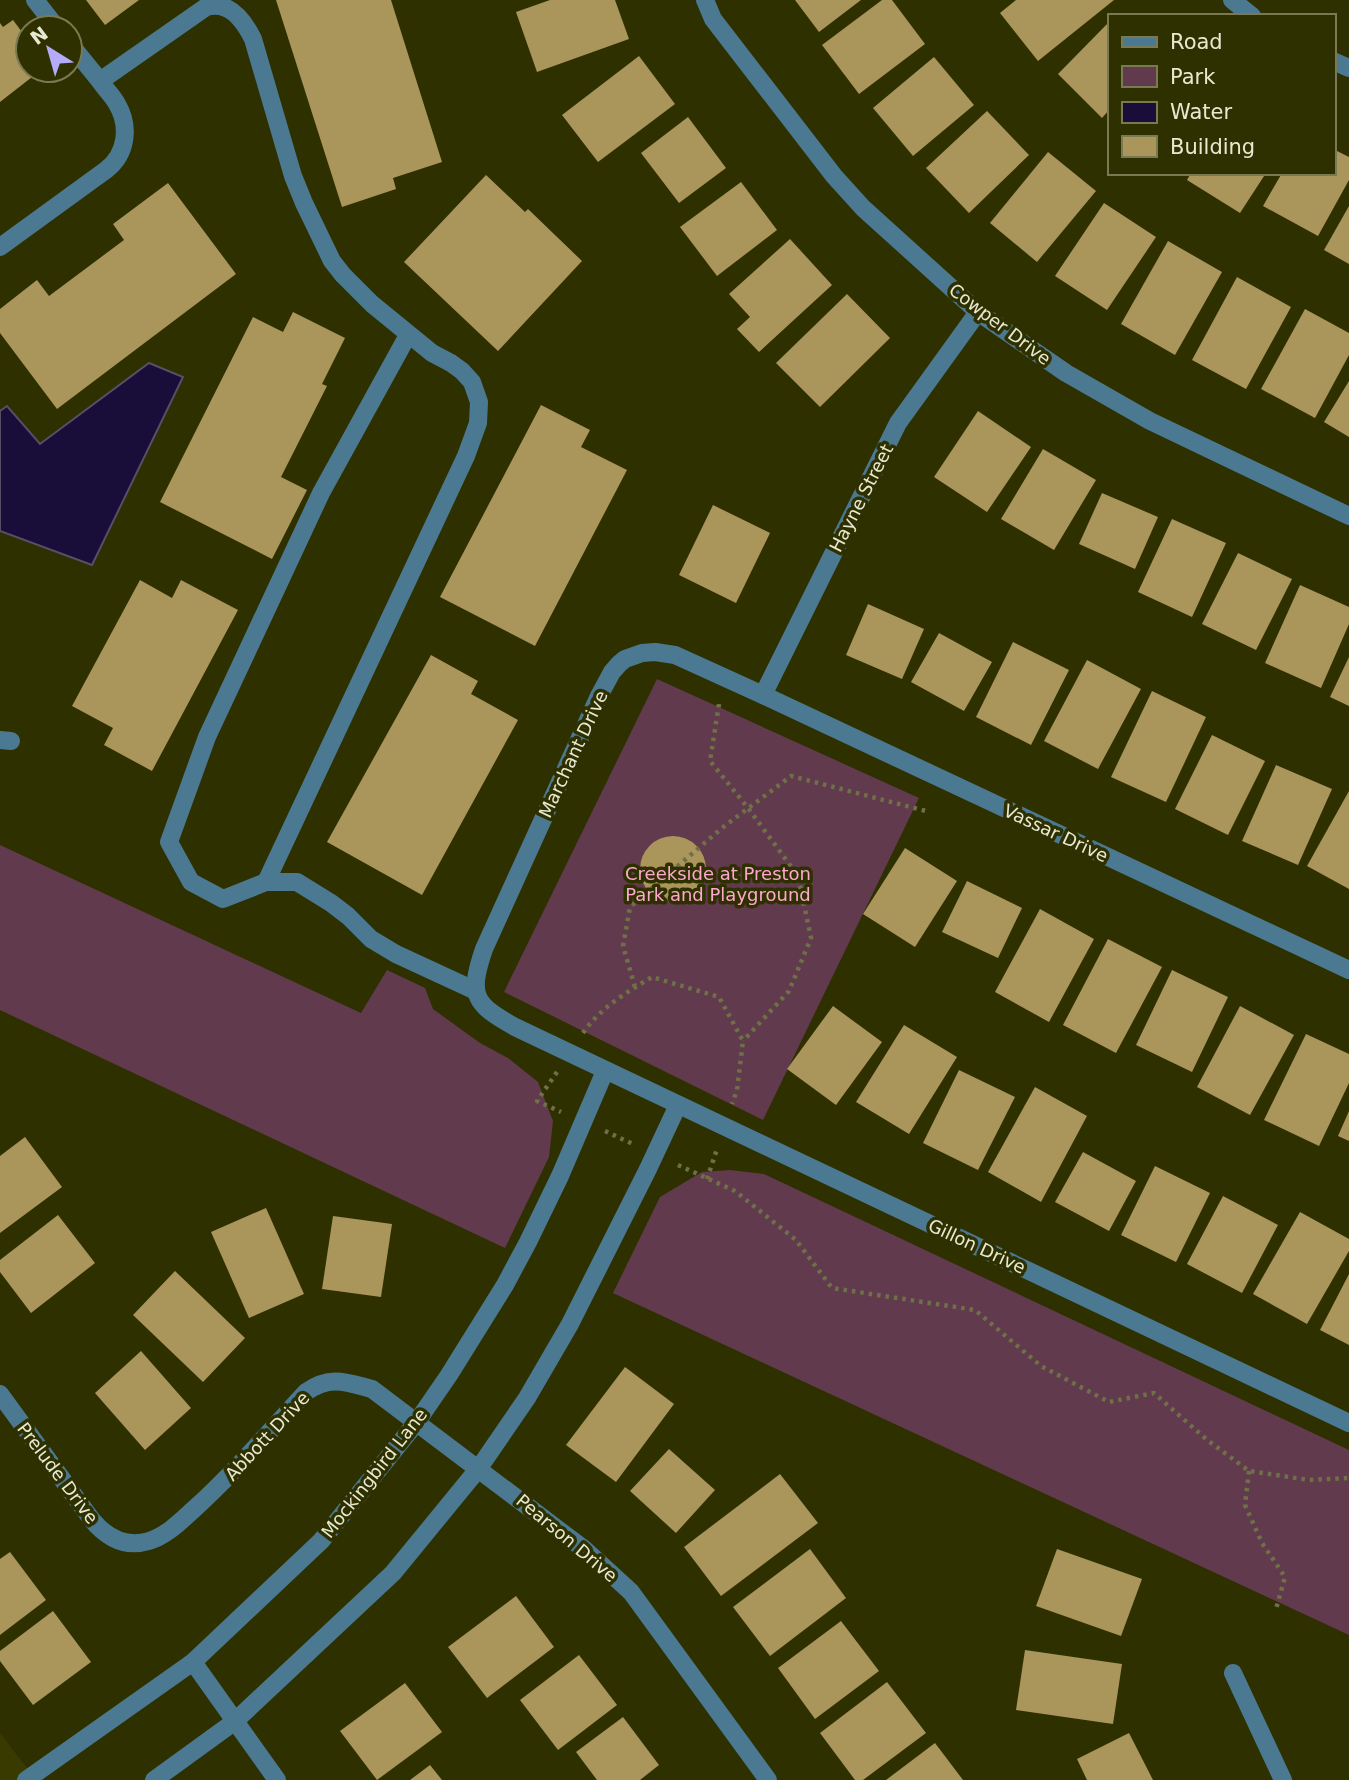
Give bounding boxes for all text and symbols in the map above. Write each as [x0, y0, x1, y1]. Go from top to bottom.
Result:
north arrow [14, 14, 84, 84]
legend [1108, 14, 1335, 175]
text: N [26, 22, 52, 49]
text: Road [1170, 30, 1223, 54]
text: Park [1170, 65, 1216, 89]
text: Water [1170, 100, 1232, 124]
text: Building [1170, 135, 1255, 159]
street label: Cowper Drive [945, 279, 1055, 369]
street label: Hayne Street [825, 441, 897, 555]
street label: Marchant Drive [534, 687, 612, 821]
street label: Vassar Drive [1000, 800, 1112, 866]
park label: Creekside at Preston Park and Playground [625, 863, 811, 905]
street label: Gillon Drive [925, 1214, 1029, 1278]
street label: Abbott Drive [220, 1387, 314, 1485]
street label: Mockingbird Lane [317, 1404, 431, 1542]
street label: Prelude Drive [13, 1418, 103, 1528]
street label: Pearson Drive [512, 1490, 622, 1586]

